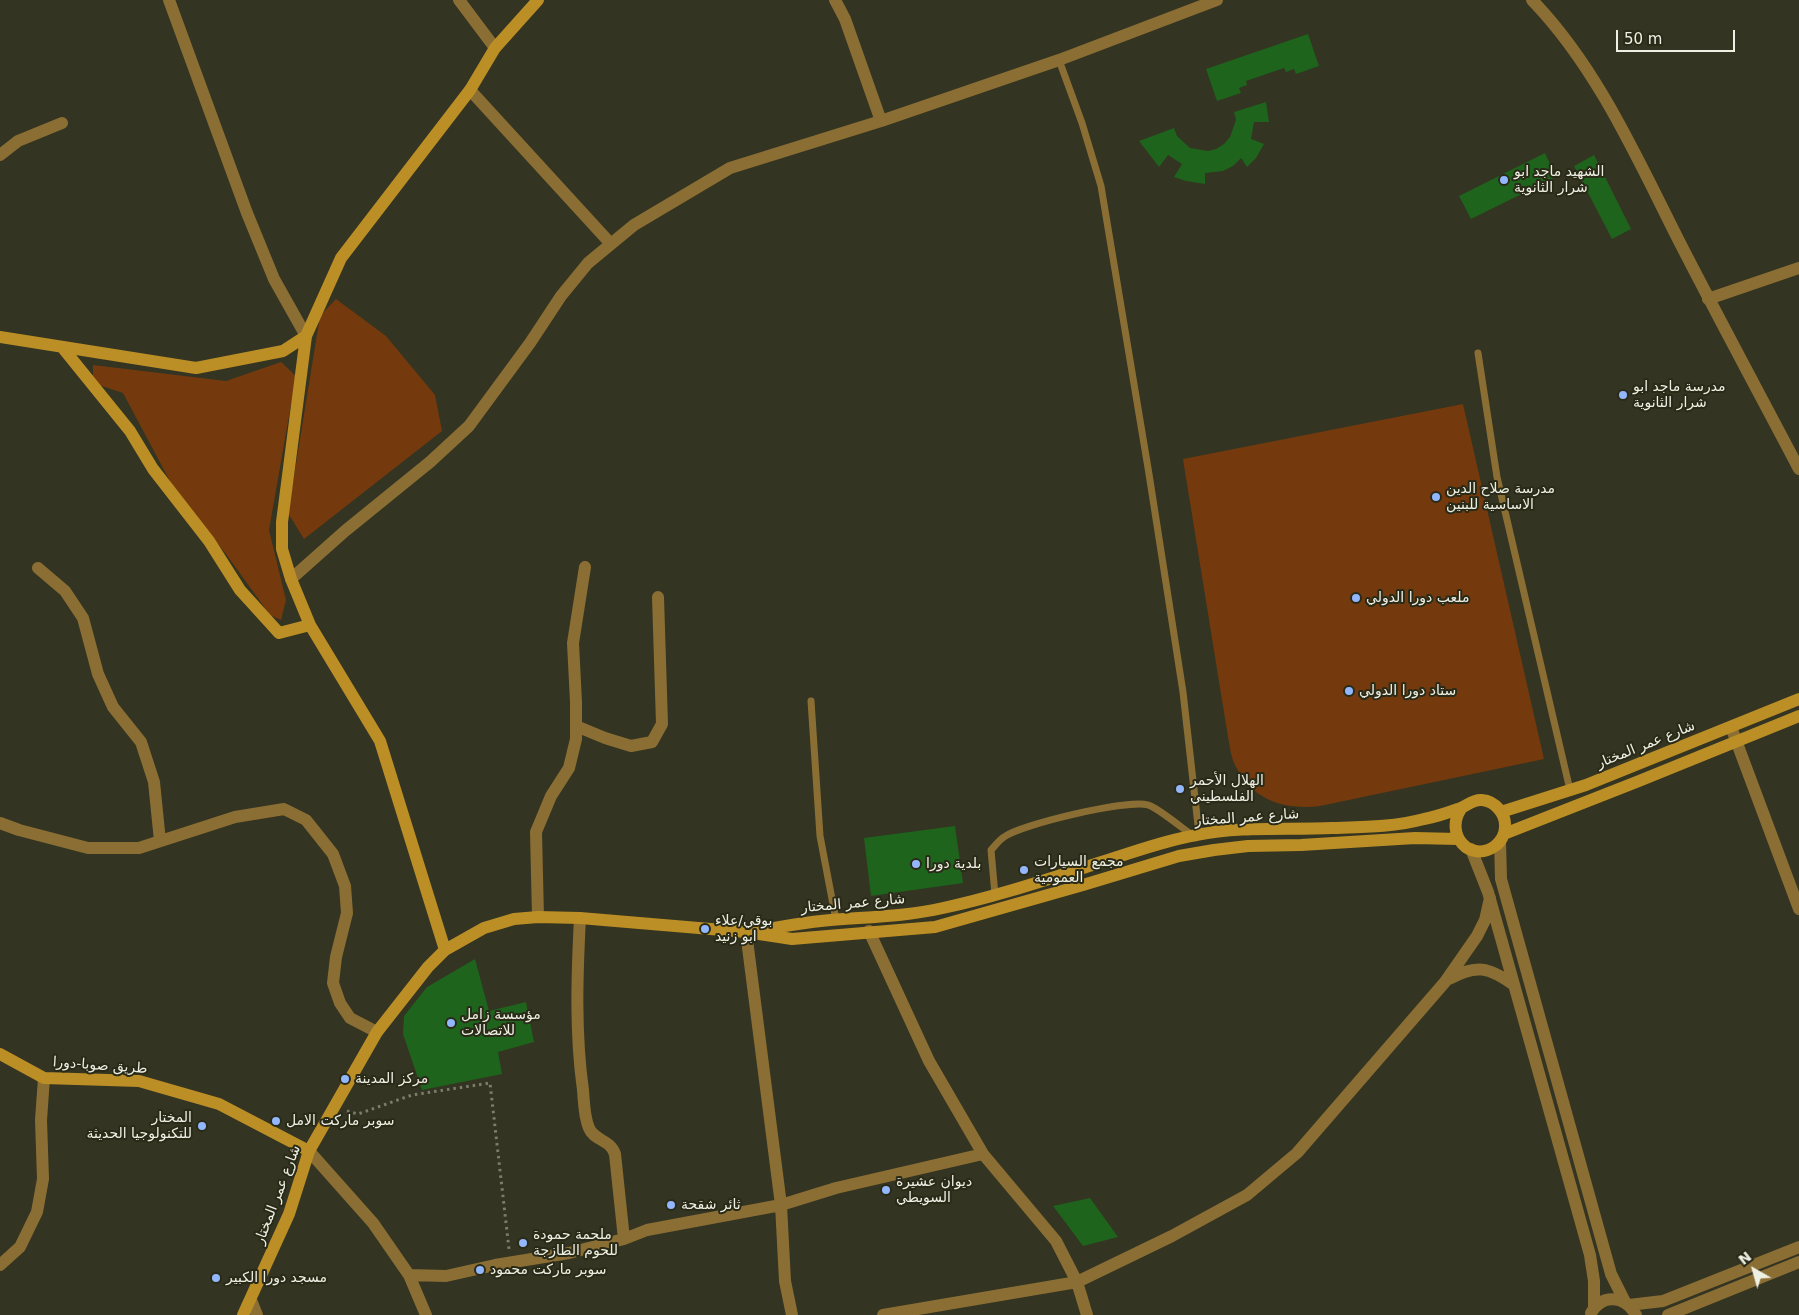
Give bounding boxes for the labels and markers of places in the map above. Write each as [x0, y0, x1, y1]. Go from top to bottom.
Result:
place label: الشهيد ماجد ابو شرار الثانوية [1514, 164, 1604, 196]
marker: الشهيد ماجد ابو شرار الثانوية [1498, 174, 1510, 186]
place label: مدرسة ماجد ابو شرار الثانوية [1633, 379, 1726, 412]
marker: مدرسة ماجد ابو شرار الثانوية [1617, 389, 1629, 401]
place label: مدرسة صلاح الدين الاساسية للبنين [1446, 481, 1555, 514]
marker: مدرسة صلاح الدين الاساسية للبنين [1430, 491, 1442, 503]
place label: ملعب دورا الدولي [1366, 590, 1469, 606]
marker: ملعب دورا الدولي [1350, 592, 1362, 604]
place label: ستاد دورا الدولي [1359, 683, 1456, 699]
marker: ستاد دورا الدولي [1343, 685, 1355, 697]
place label: الهلال الأحمر الفلسطيني [1190, 773, 1264, 806]
marker: الهلال الأحمر الفلسطيني [1174, 783, 1186, 795]
place label: مجمع السيارات العمومية [1034, 854, 1123, 886]
place label: بلدية دورا [926, 856, 981, 872]
marker: بلدية دورا [910, 858, 922, 870]
marker: مجمع السيارات العمومية [1018, 864, 1030, 876]
place label: بوقي/علاء ابو زنيد [715, 913, 772, 946]
marker: بوقي/علاء ابو زنيد [699, 923, 711, 935]
place label: مؤسسة زامل للاتصالات [461, 1007, 541, 1040]
marker: مؤسسة زامل للاتصالات [445, 1017, 457, 1029]
place label: مركز المدينة [355, 1071, 428, 1087]
marker: مركز المدينة [339, 1073, 351, 1085]
place label: المختار للتكنولوجيا الحديثة [86, 1110, 192, 1142]
place label: سوبر ماركت الامل [286, 1113, 394, 1129]
marker: سوبر ماركت الامل [270, 1115, 282, 1127]
marker: المختار للتكنولوجيا الحديثة [196, 1120, 208, 1132]
place label: ديوان عشيرة السويطي [896, 1174, 972, 1206]
marker: ديوان عشيرة السويطي [880, 1184, 892, 1196]
place label: ثائر شقحة [681, 1197, 741, 1213]
marker: ثائر شقحة [665, 1199, 677, 1211]
place label: ملحمة حمودة للحوم الطازجة [533, 1227, 618, 1260]
marker: ملحمة حمودة للحوم الطازجة [517, 1237, 529, 1249]
place label: سوبر ماركت محمود [490, 1262, 607, 1278]
marker: سوبر ماركت محمود [474, 1264, 486, 1276]
place label: مسجد دورا الكبير [226, 1270, 327, 1286]
marker: مسجد دورا الكبير [210, 1272, 222, 1284]

